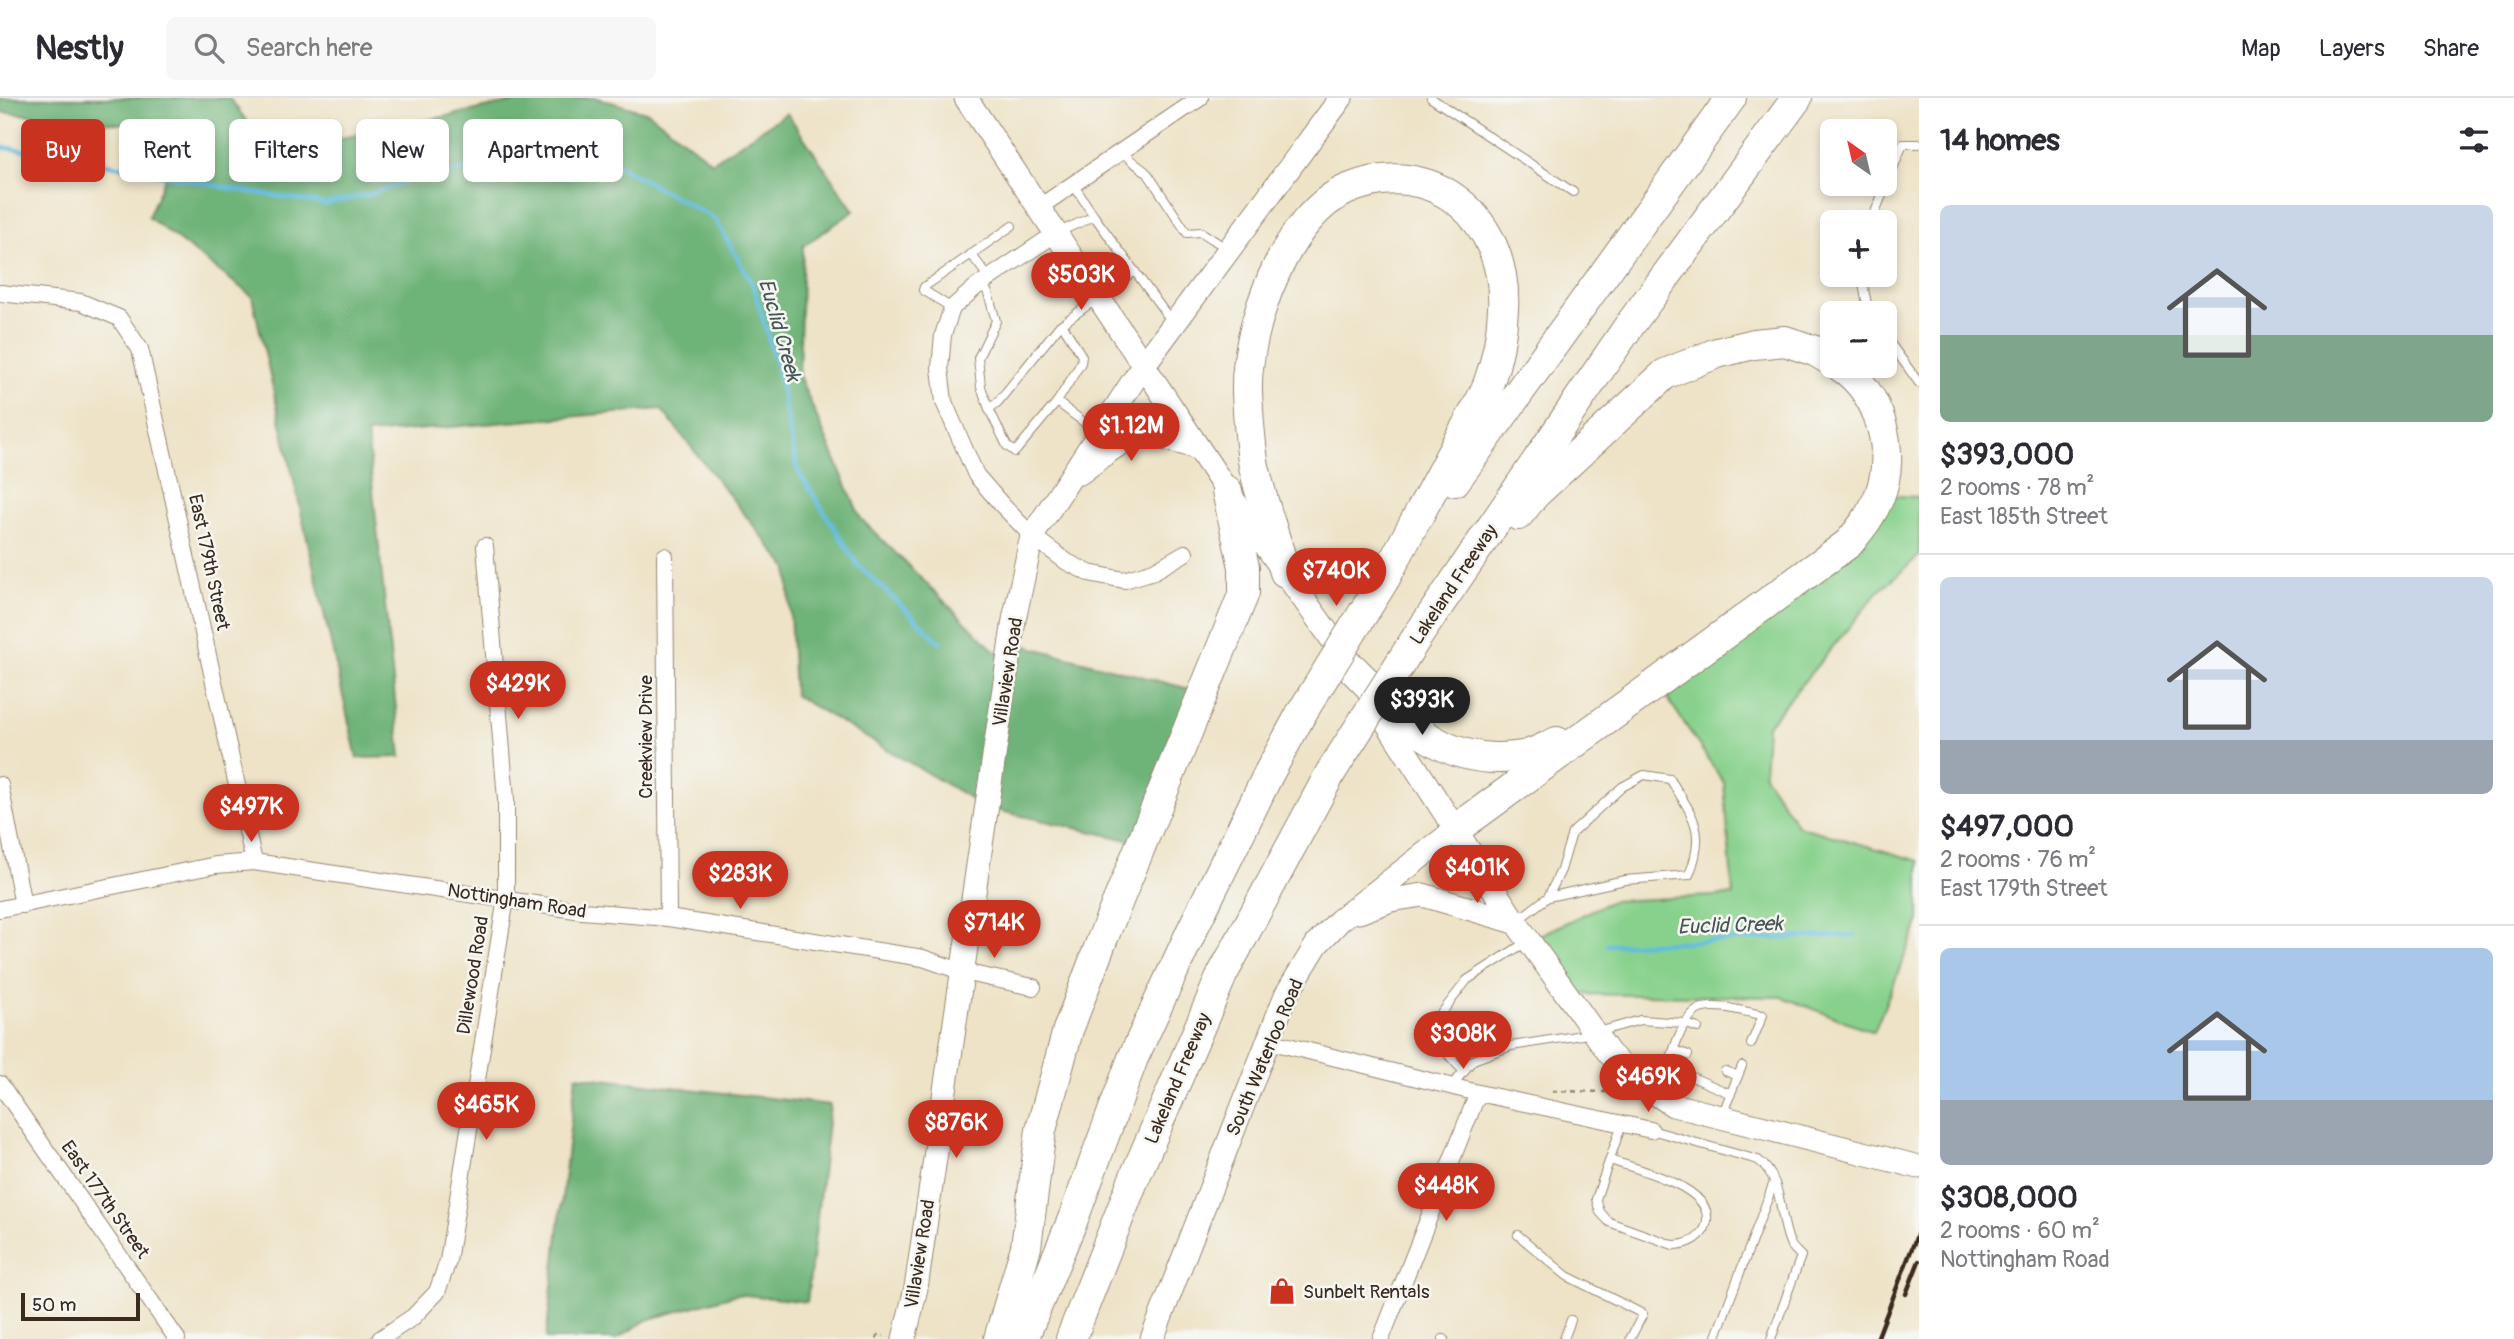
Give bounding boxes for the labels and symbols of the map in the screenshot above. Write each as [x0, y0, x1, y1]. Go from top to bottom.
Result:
north arrow [1820, 119, 1897, 196]
pin: $503K [1032, 252, 1130, 312]
water label: Euclid Creek [752, 276, 808, 387]
pin: $1.12M [1074, 404, 1188, 463]
street label: East 179th Street [183, 492, 235, 633]
street label: Lakeland Freeway [1405, 520, 1503, 649]
pin: $740K [1287, 548, 1385, 608]
street label: Villaview Road [988, 616, 1028, 728]
pin: $429K [469, 662, 567, 721]
street label: Creekview Drive [634, 675, 658, 799]
pin: $393K [1373, 678, 1471, 737]
pin: $497K [202, 784, 300, 844]
pin: $401K [1428, 846, 1526, 905]
pin: $283K [691, 852, 789, 911]
street label: Nottingham Road [446, 878, 588, 924]
pin: $714K [945, 900, 1043, 960]
water label: Euclid Creek [1677, 910, 1785, 941]
street label: Dillewood Road [452, 914, 494, 1036]
street label: South Waterloo Road [1221, 975, 1309, 1140]
street label: Lakeland Freeway [1139, 1009, 1216, 1148]
pin: $308K [1414, 1012, 1512, 1071]
pin: $469K [1599, 1054, 1697, 1114]
pin: $465K [437, 1082, 535, 1142]
pin: $876K [907, 1100, 1005, 1160]
street label: East 177th Street [56, 1136, 155, 1264]
pin: $448K [1397, 1164, 1495, 1223]
street label: Villaview Road [900, 1198, 940, 1310]
shop icon: Sunbelt Rentals [1267, 1276, 1297, 1306]
place label: Sunbelt Rentals [1303, 1280, 1430, 1304]
scale bar [21, 1290, 140, 1322]

